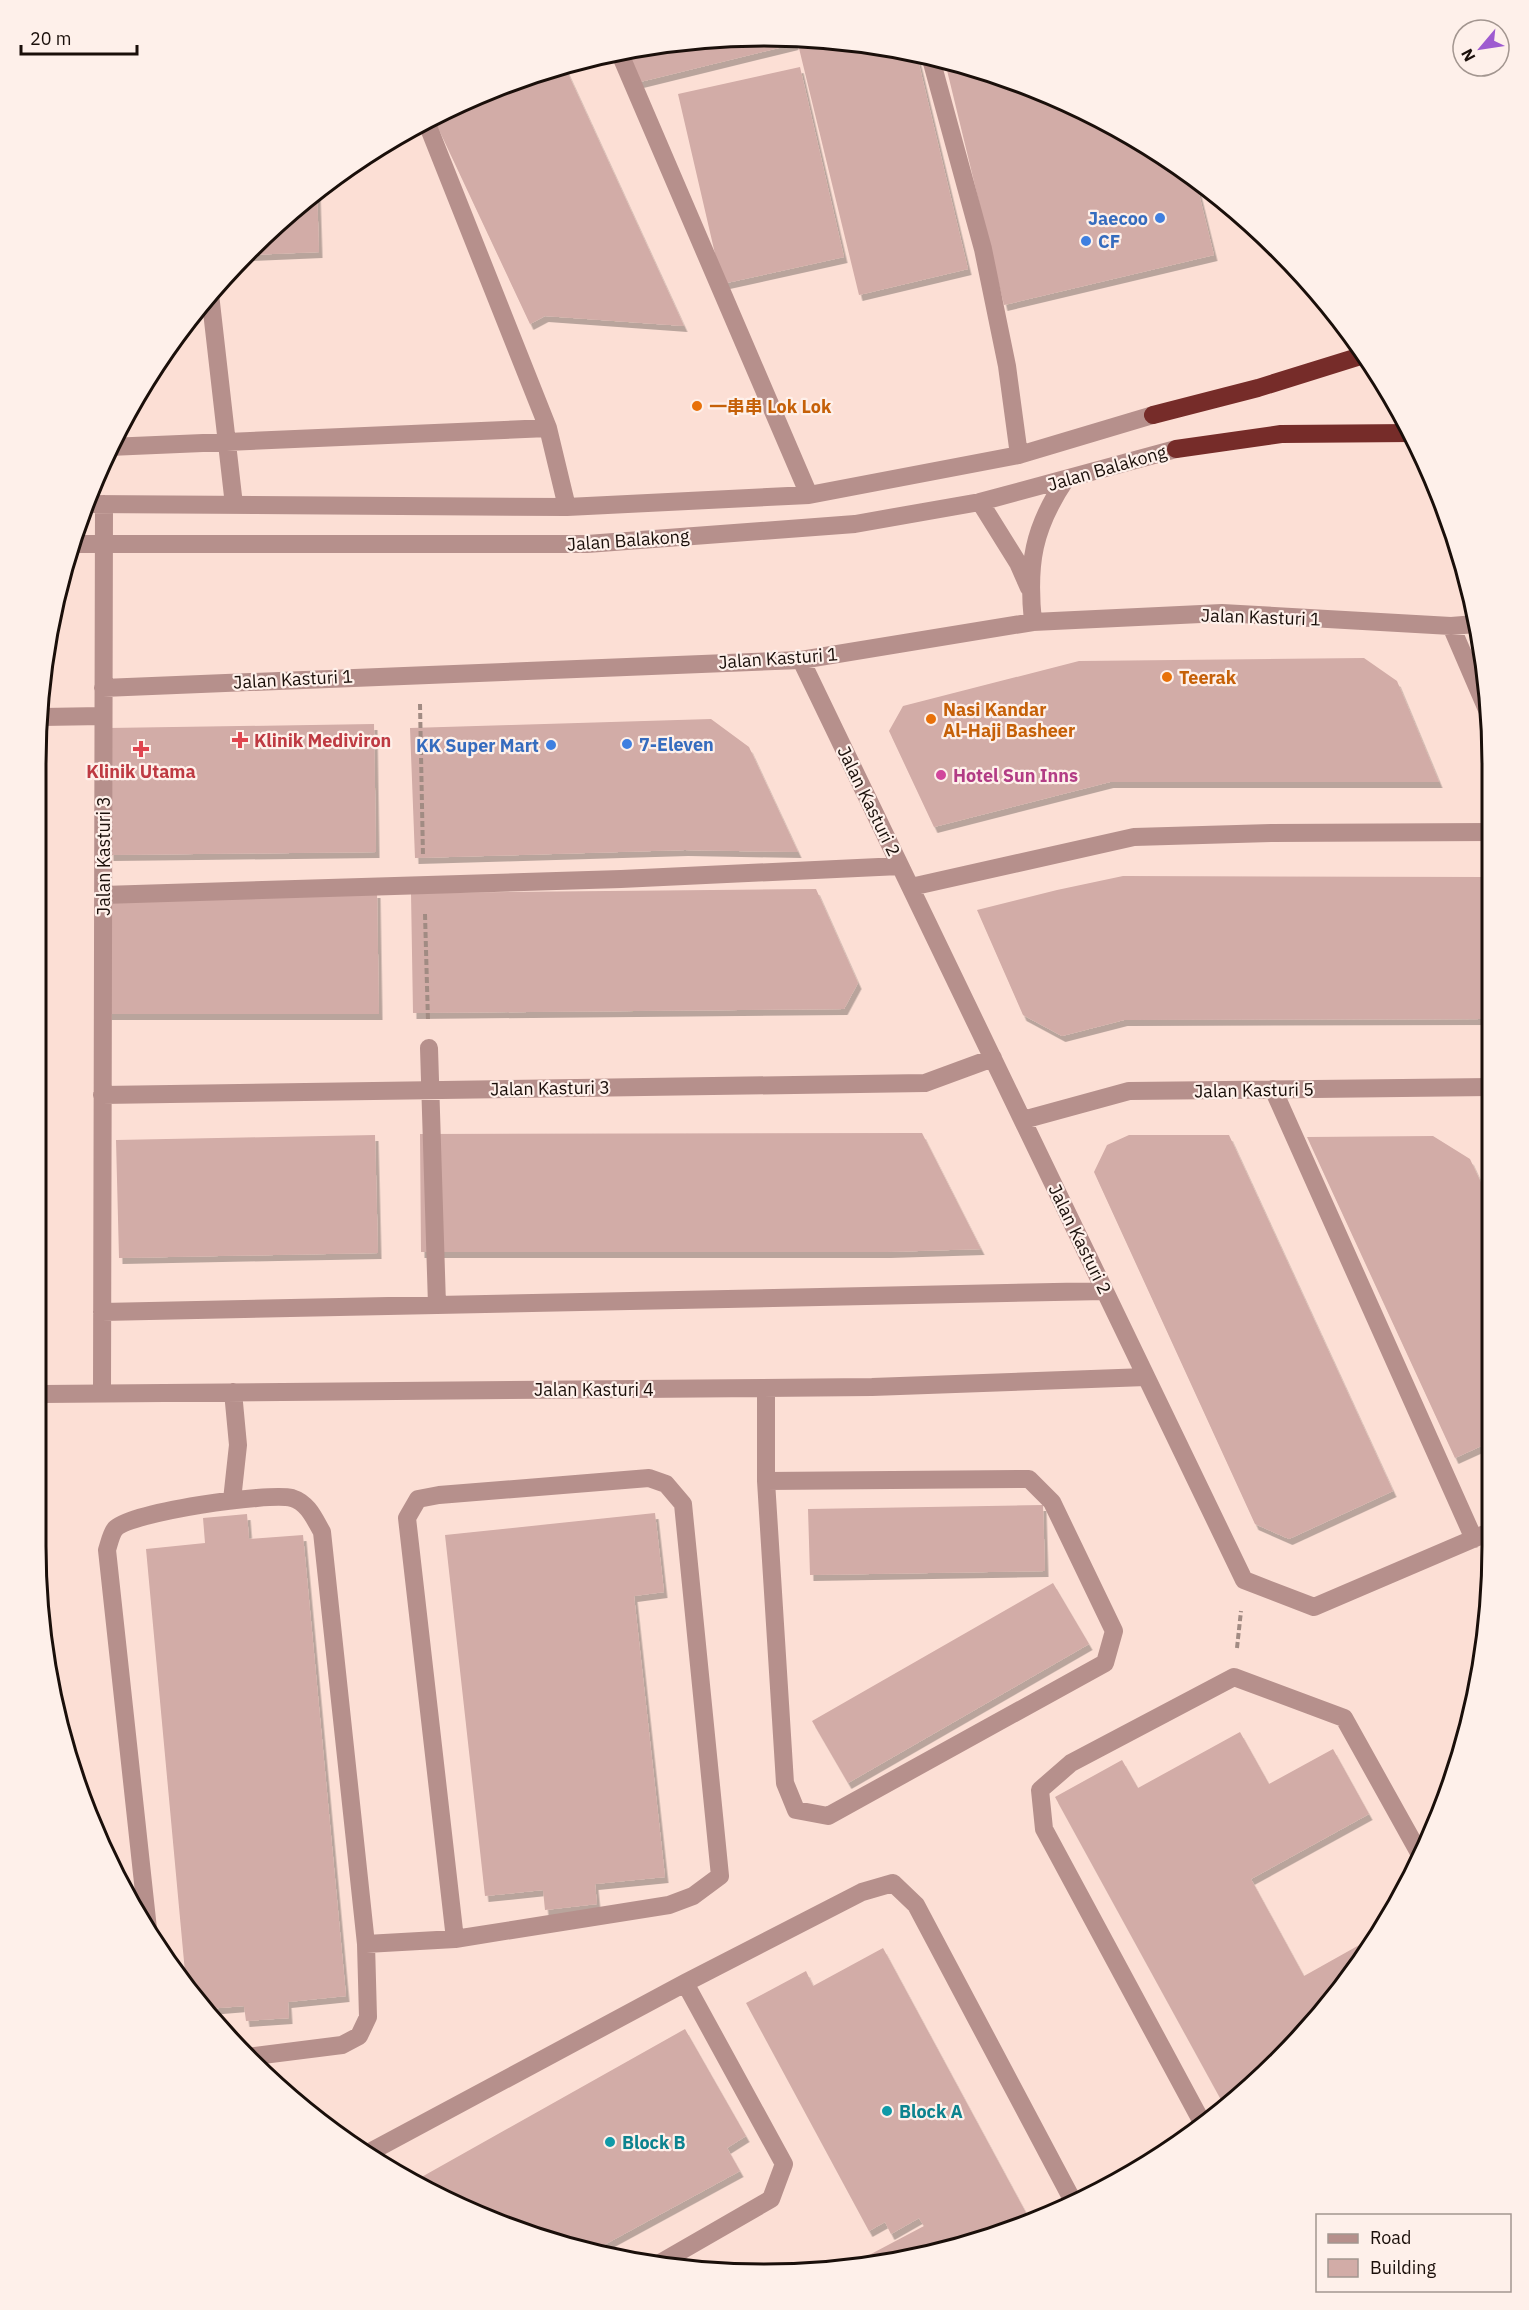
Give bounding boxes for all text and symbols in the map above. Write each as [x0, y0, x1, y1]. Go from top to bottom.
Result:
scale bar [21, 18, 136, 56]
north arrow [1451, 18, 1511, 78]
text: 20 m [30, 27, 72, 50]
text: N [1456, 45, 1479, 65]
place label: Jaecoo [1088, 207, 1148, 230]
marker: Jaecoo [1153, 211, 1167, 225]
place label: CF [1098, 230, 1120, 253]
marker: CF [1079, 234, 1093, 248]
place label: 一串串 Lok Lok [709, 395, 832, 418]
marker: 一串串 Lok Lok [690, 399, 704, 413]
street label: Jalan Balakong [1045, 440, 1170, 496]
street label: Jalan Balakong [566, 524, 690, 556]
street label: Jalan Kasturi 1 [1201, 603, 1321, 631]
street label: Jalan Kasturi 1 [717, 642, 839, 674]
street label: Jalan Kasturi 1 [233, 664, 353, 694]
place label: Teerak [1179, 666, 1237, 689]
marker: Teerak [1160, 670, 1174, 684]
place label: Nasi Kandar Al-Haji Basheer [943, 698, 1075, 742]
marker: Nasi Kandar Al-Haji Basheer [924, 712, 938, 726]
place label: Klinik Mediviron [254, 729, 391, 752]
marker: Klinik Mediviron [231, 731, 249, 749]
place label: 7-Eleven [639, 733, 714, 756]
place label: KK Super Mart [416, 734, 539, 757]
marker: 7-Eleven [620, 737, 634, 751]
marker: KK Super Mart [544, 738, 558, 752]
marker: Klinik Utama [132, 740, 150, 758]
street label: Jalan Kasturi 2 [832, 742, 906, 860]
place label: Klinik Utama [86, 760, 196, 783]
place label: Hotel Sun Inns [953, 764, 1078, 787]
marker: Hotel Sun Inns [934, 768, 948, 782]
street label: Jalan Kasturi 3 [92, 796, 115, 916]
street label: Jalan Kasturi 3 [490, 1075, 610, 1101]
street label: Jalan Kasturi 5 [1194, 1077, 1314, 1103]
street label: Jalan Kasturi 2 [1043, 1180, 1117, 1298]
street label: Jalan Kasturi 4 [534, 1378, 654, 1401]
place label: Block A [899, 2100, 963, 2123]
marker: Block A [880, 2104, 894, 2118]
place label: Block B [622, 2131, 686, 2154]
marker: Block B [603, 2135, 617, 2149]
legend [1316, 2214, 1511, 2292]
text: Road [1370, 2226, 1411, 2249]
text: Building [1370, 2256, 1437, 2279]

